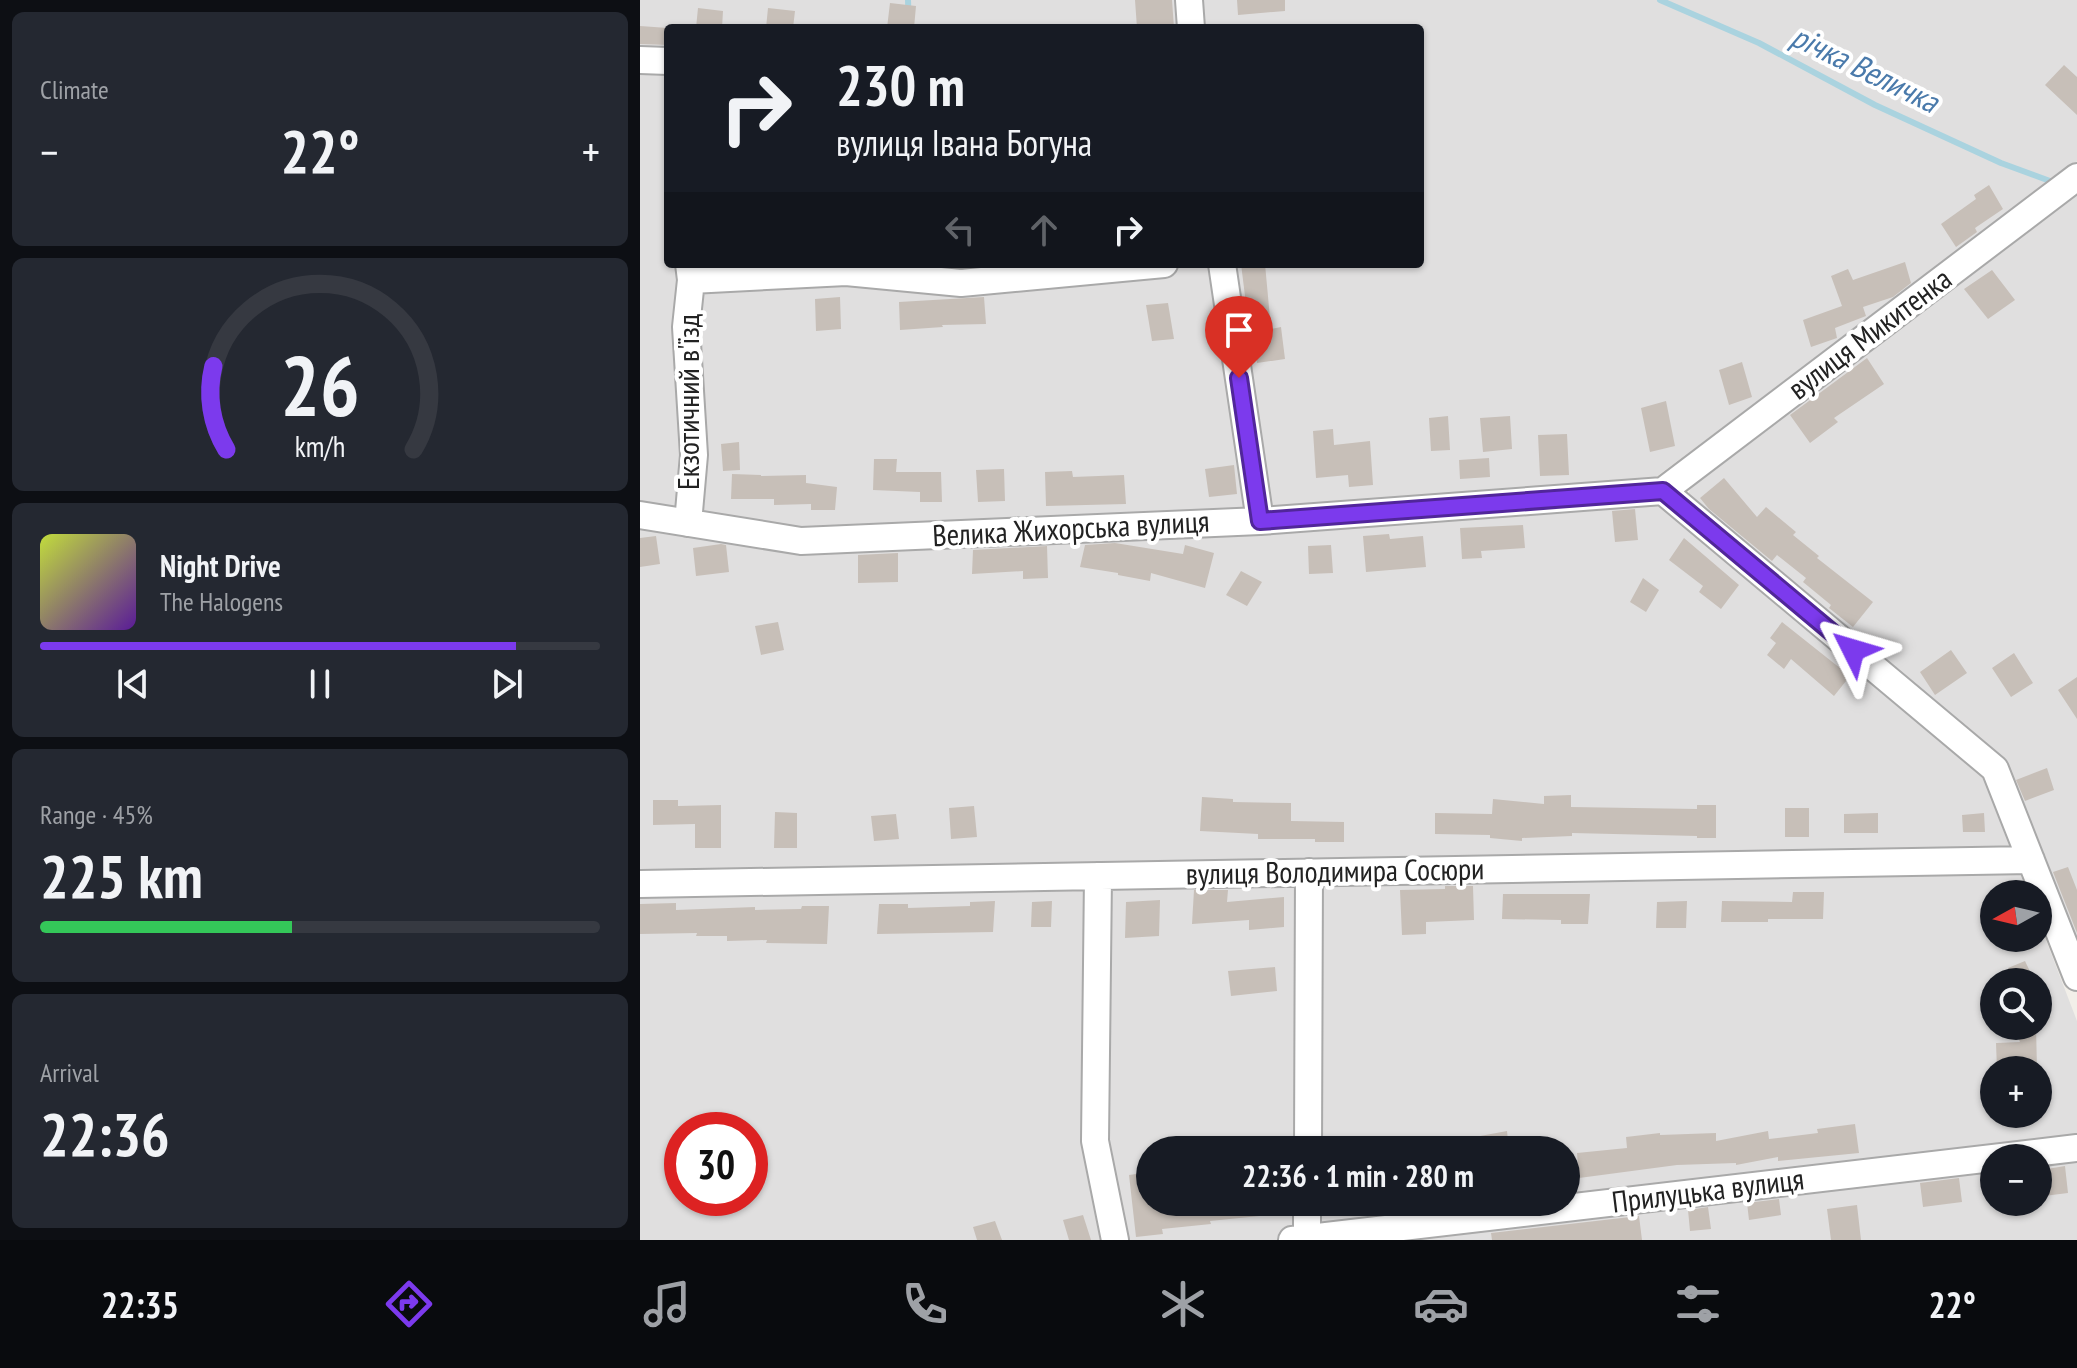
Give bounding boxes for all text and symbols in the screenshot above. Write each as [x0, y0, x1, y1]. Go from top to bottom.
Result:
water label: річка Величка [1785, 15, 1948, 123]
text: 230 m [836, 49, 965, 121]
icon: right [704, 56, 808, 160]
text: Climate [40, 73, 109, 106]
text: 22° [280, 112, 360, 190]
text: вулиця Івана Богуна [836, 119, 1092, 166]
text: − [40, 123, 58, 180]
text: + [582, 123, 600, 180]
icon: left [938, 208, 982, 252]
icon: ahead [1022, 208, 1066, 252]
icon: right [1106, 208, 1150, 252]
street label: вулиця Микитенка [1780, 259, 1959, 407]
pin [1205, 296, 1273, 378]
icon: arrive [1217, 308, 1261, 352]
street label: Екзотичний в'їзд [668, 314, 707, 490]
text: 26 [280, 331, 360, 439]
text: km/h [295, 429, 345, 466]
street label: Велика Жихорська вулиця [931, 501, 1210, 554]
text: Night Drive [160, 546, 281, 585]
text: The Halogens [160, 585, 283, 618]
position arrow [1811, 608, 1895, 692]
icon: previous [111, 662, 155, 706]
icon: pause [298, 662, 342, 706]
icon: next [485, 662, 529, 706]
text: Range · 45% [40, 798, 153, 831]
text: 225 km [40, 837, 203, 915]
street label: вулиця Володимира Сосюри [1185, 848, 1485, 893]
north arrow [1980, 880, 2052, 952]
map controls [1980, 880, 2052, 1216]
button: search [1980, 968, 2052, 1040]
text: Arrival [40, 1056, 99, 1089]
button: + [1980, 1056, 2052, 1128]
text: 22:36 [40, 1095, 170, 1173]
speed limit sign: 30 [664, 1112, 768, 1216]
button: − [1980, 1144, 2052, 1216]
text: 22:36 · 1 min · 280 m [1242, 1156, 1474, 1195]
street label: Прилуцька вулиця [1610, 1158, 1806, 1221]
icon: directions [381, 1276, 437, 1332]
icon: music [639, 1276, 695, 1332]
icon: phone [897, 1276, 953, 1332]
icon: climate [1155, 1276, 1211, 1332]
icon: car [1413, 1276, 1469, 1332]
icon: filters [1670, 1276, 1726, 1332]
text: 22:35 [101, 1281, 179, 1328]
text: 22° [1928, 1281, 1976, 1328]

